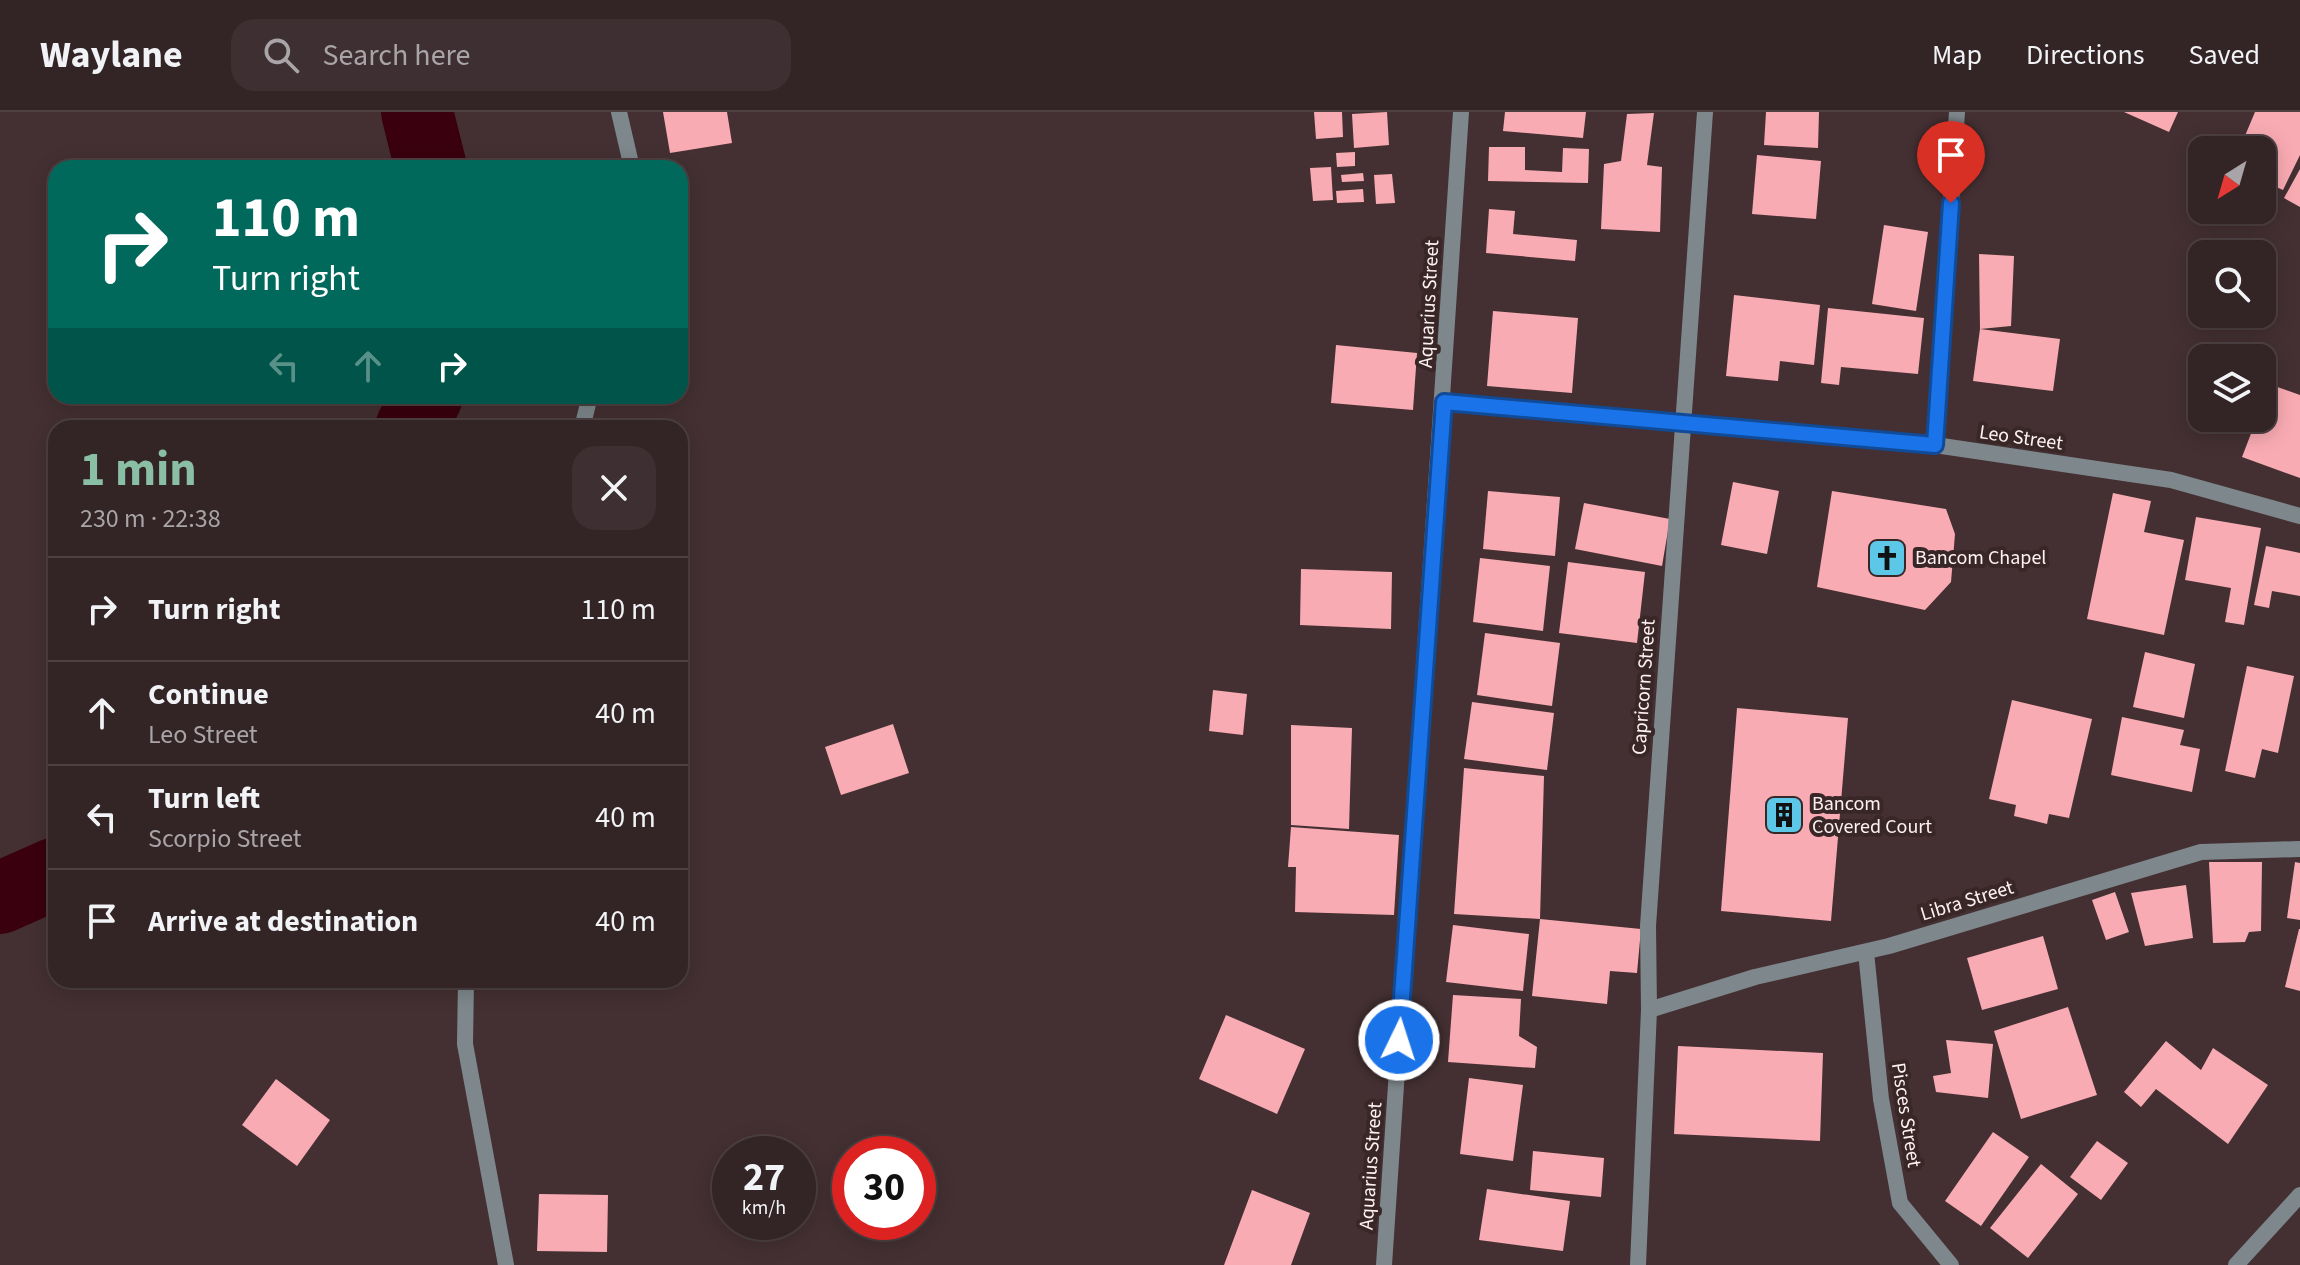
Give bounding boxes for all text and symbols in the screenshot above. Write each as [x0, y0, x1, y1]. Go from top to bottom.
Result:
search box [231, 19, 791, 91]
text: Waylane [40, 28, 183, 82]
icon: search [259, 33, 303, 77]
text: Search here [323, 34, 471, 77]
text: Map [1932, 35, 1982, 75]
text: Directions [2026, 35, 2145, 75]
text: Saved [2189, 35, 2260, 75]
pin [1917, 121, 1985, 203]
icon: arrive [1929, 133, 1973, 177]
north arrow [2188, 136, 2276, 224]
map controls [2188, 136, 2276, 432]
text: 110 m [212, 179, 360, 258]
icon: right [80, 192, 184, 296]
street label: Aquarius Street [1412, 239, 1446, 369]
button: search [2188, 240, 2276, 328]
text: Turn right [212, 253, 360, 304]
icon: left [262, 344, 306, 388]
icon: ahead [346, 344, 390, 388]
icon: right [430, 344, 474, 388]
button: layers [2188, 344, 2276, 432]
street label: Leo Street [1977, 418, 2065, 458]
text: 1 min [80, 436, 197, 504]
button: close [572, 446, 656, 530]
text: 230 m · 22:38 [80, 500, 221, 537]
church icon: Bancom Chapel [1866, 537, 1908, 579]
place label: Bancom Chapel [1915, 544, 2046, 572]
icon: right [80, 587, 124, 631]
text: Turn right [148, 588, 280, 631]
text: 110 m [580, 588, 656, 631]
street label: Capricorn Street [1625, 618, 1663, 756]
text: Continue [148, 673, 269, 716]
icon: ahead [80, 691, 124, 735]
text: 40 m [595, 692, 656, 735]
text: Leo Street [148, 716, 258, 753]
text: Turn left [148, 777, 260, 820]
place label: Bancom Covered Court [1812, 790, 1932, 841]
building icon: Bancom Covered Court [1763, 794, 1805, 836]
icon: left [80, 795, 124, 839]
text: 40 m [595, 796, 656, 839]
text: Scorpio Street [148, 820, 302, 857]
street label: Libra Street [1917, 873, 2017, 928]
icon: arrive [80, 899, 124, 943]
text: Arrive at destination [148, 900, 418, 943]
text: 40 m [595, 900, 656, 943]
position arrow [1357, 998, 1441, 1082]
street label: Pisces Street [1884, 1061, 1928, 1170]
street label: Aquarius Street [1353, 1101, 1389, 1231]
speed limit sign: 30 [832, 1136, 936, 1240]
text: 27 [743, 1149, 785, 1206]
text: km/h [742, 1194, 786, 1222]

